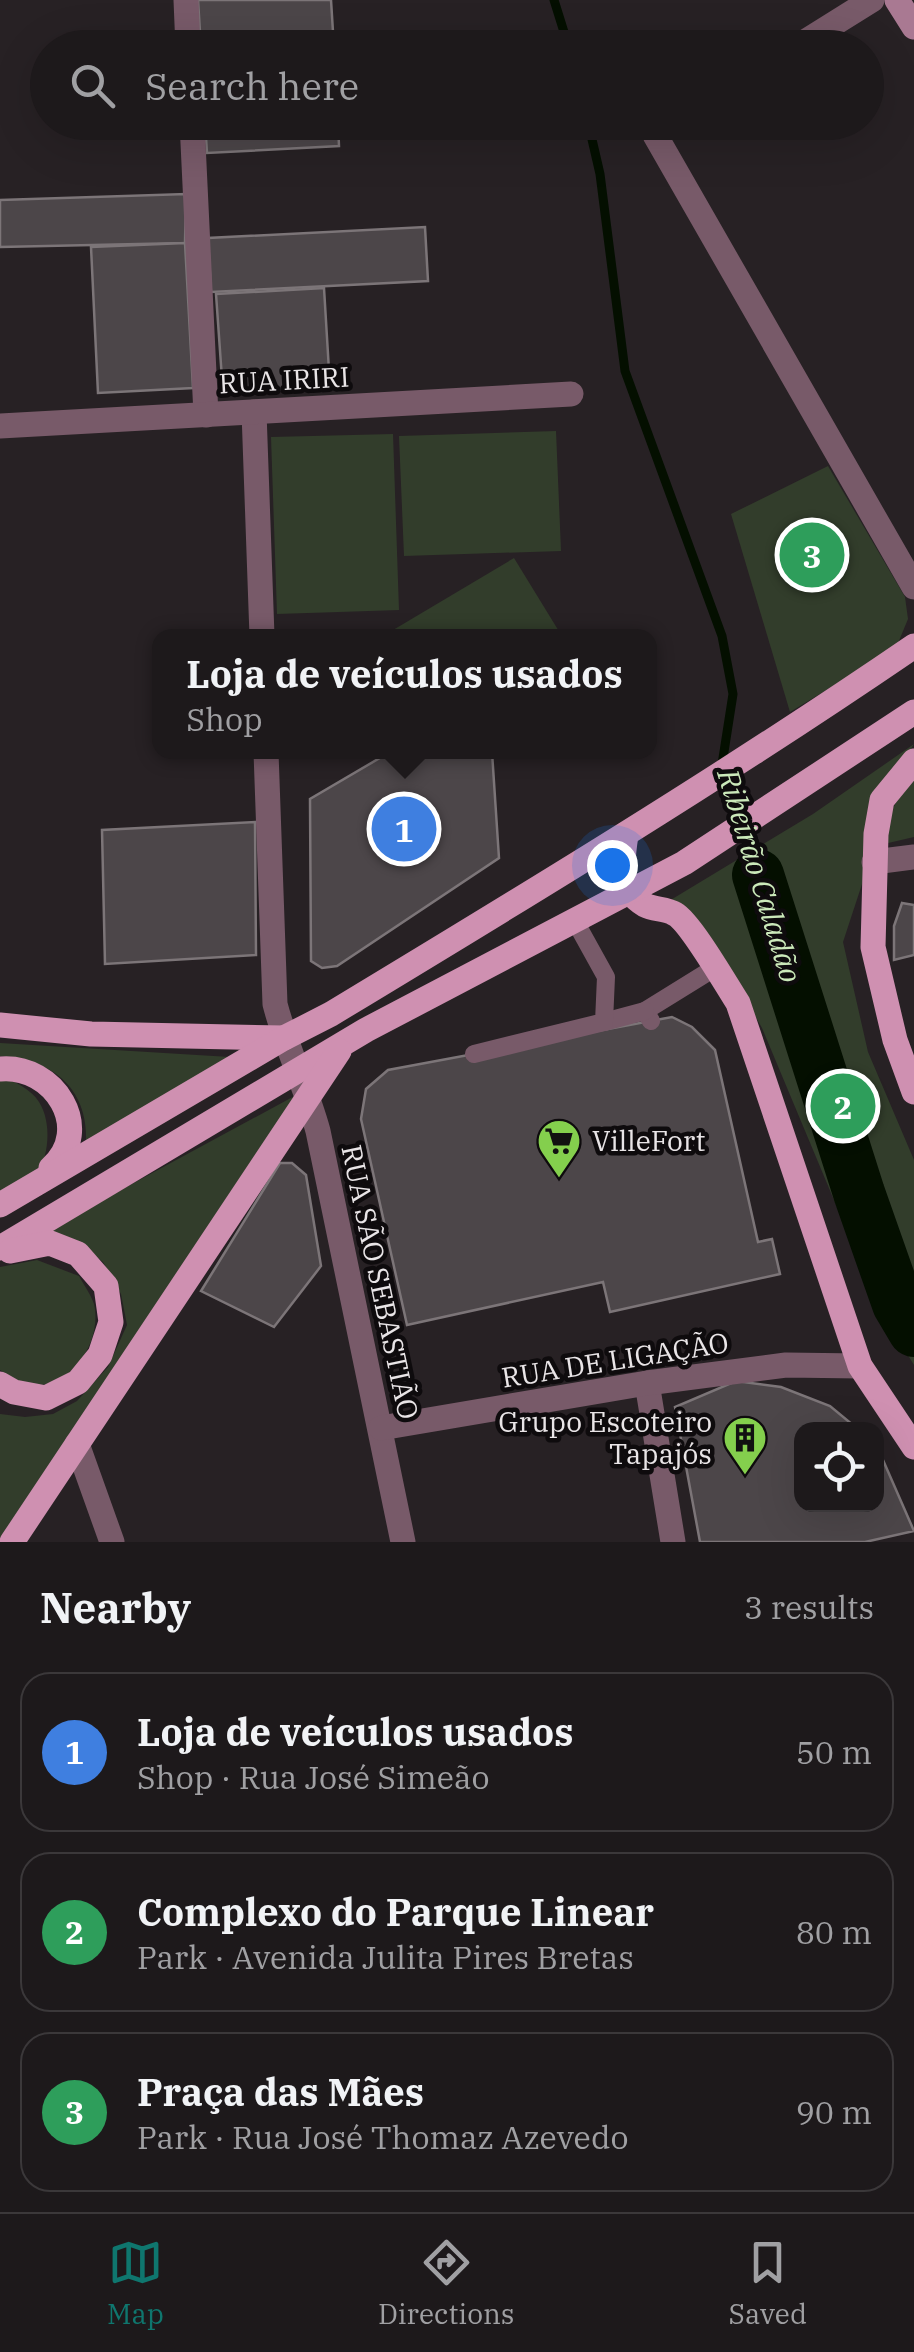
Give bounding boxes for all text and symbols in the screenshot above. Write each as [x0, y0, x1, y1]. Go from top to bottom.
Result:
search box [30, 30, 884, 140]
icon: search [65, 58, 120, 113]
text: Search here [145, 61, 359, 110]
street label: RUA IRIRI [218, 358, 350, 401]
pin: 3 [780, 518, 844, 592]
popup [152, 629, 657, 759]
text: Loja de veículos usados [186, 649, 623, 698]
text: Shop [186, 698, 263, 740]
water label: Ribeirão Caladão [709, 763, 811, 987]
pin: 1 [372, 792, 436, 866]
your location [587, 840, 638, 891]
pin: 2 [810, 1068, 876, 1144]
supermarket icon: VilleFort [536, 1118, 582, 1179]
place label: VilleFort [592, 1122, 706, 1159]
street label: RUA SÃO SEBASTIÃO [333, 1141, 428, 1423]
street label: RUA DE LIGAÇÃO [499, 1323, 731, 1396]
place label: Grupo Escoteiro Tapajós [498, 1403, 712, 1472]
building icon: Grupo Escoteiro Tapajós [722, 1415, 768, 1476]
map controls [794, 1422, 884, 1512]
button: locate [794, 1422, 884, 1512]
text: Nearby [40, 1580, 191, 1635]
text: 3 results [744, 1586, 874, 1628]
text: Loja de veículos usados [137, 1707, 573, 1756]
text: 1 [65, 1731, 84, 1773]
text: 50 m [796, 1731, 872, 1773]
text: Shop · Rua José Simeão [137, 1756, 490, 1798]
text: Complexo do Parque Linear [137, 1887, 654, 1936]
text: 2 [65, 1911, 84, 1953]
text: 80 m [796, 1911, 872, 1953]
text: Park · Avenida Julita Pires Bretas [137, 1936, 634, 1978]
text: Praça das Mães [137, 2067, 424, 2116]
text: 3 [65, 2091, 84, 2133]
text: 90 m [796, 2091, 872, 2133]
text: Park · Rua José Thomaz Azevedo [137, 2116, 628, 2158]
tab: Map [107, 2235, 164, 2332]
tab: Directions [378, 2235, 515, 2332]
tab: Saved [729, 2235, 807, 2332]

